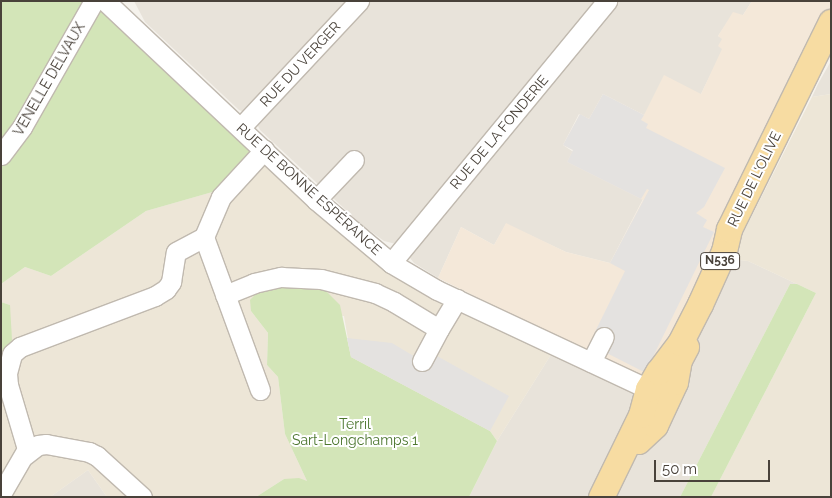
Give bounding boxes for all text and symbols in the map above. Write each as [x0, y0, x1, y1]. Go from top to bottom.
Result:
street label: RUE DU VERGER [256, 18, 344, 110]
street label: VENELLE DELVAUX [10, 19, 88, 139]
street label: RUE DE LA FONDERIE [446, 71, 552, 193]
street label: RUE DE BONNE ESPÉRANCE [233, 119, 385, 259]
street label: RUE DE L'OLIVE [724, 129, 784, 229]
road number: N536 [700, 252, 740, 270]
park label: Terril Sart-Longchamps 1 [292, 416, 418, 448]
scale bar [657, 450, 773, 482]
text: 50 m [662, 460, 697, 478]

